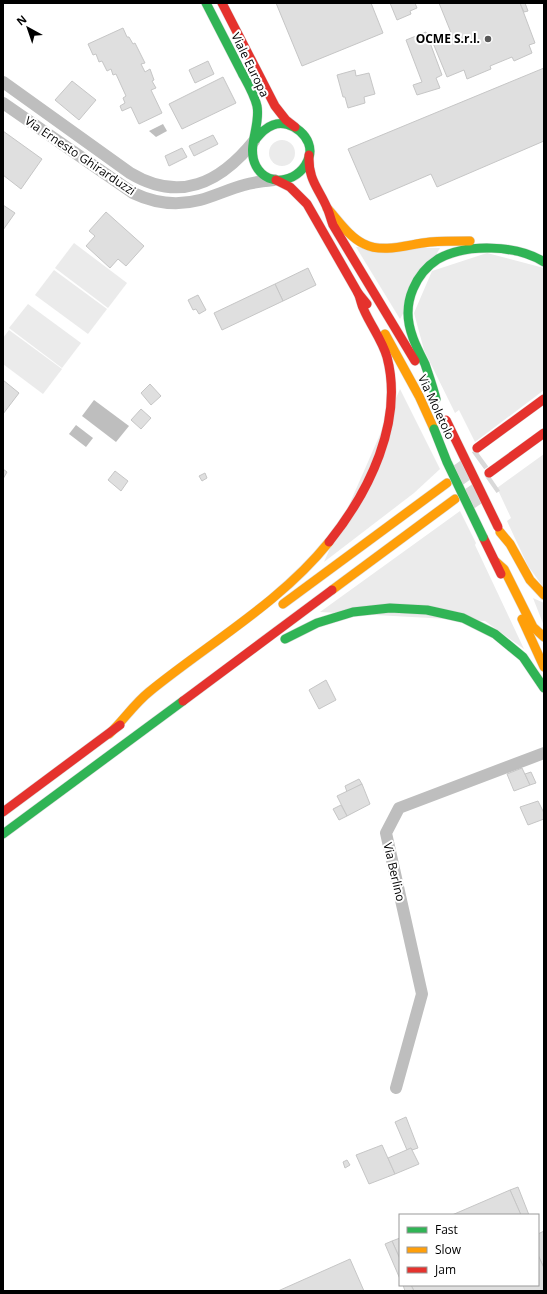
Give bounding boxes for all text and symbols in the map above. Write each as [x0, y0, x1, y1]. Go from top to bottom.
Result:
north arrow [8, 8, 48, 48]
text: N [13, 11, 30, 29]
street label: Viale Europa [227, 30, 273, 100]
place label: OCME S.r.l. [416, 30, 480, 47]
marker: OCME S.r.l. [483, 34, 493, 44]
street label: Via Ernesto Ghirarduzzi [21, 112, 139, 199]
street label: Via Moletolo [414, 372, 459, 442]
street label: Via Berlino [379, 841, 410, 903]
legend [399, 1214, 539, 1286]
text: Fast [435, 1221, 458, 1238]
text: Slow [435, 1241, 462, 1258]
text: Jam [434, 1261, 456, 1278]

